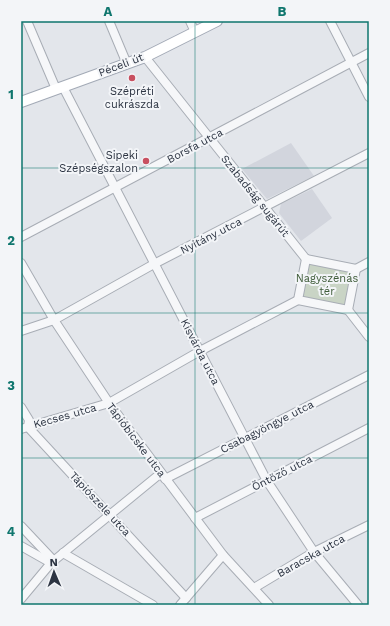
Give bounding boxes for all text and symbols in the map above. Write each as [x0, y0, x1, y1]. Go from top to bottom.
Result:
text: A [104, 4, 113, 19]
text: B [278, 4, 287, 19]
street label: Péceli út [97, 50, 146, 79]
marker: Szépréti cukrászda [127, 73, 137, 83]
place label: Szépréti cukrászda [105, 85, 159, 111]
text: 1 [8, 87, 14, 102]
street label: Borsfa utca [165, 126, 225, 166]
place label: Sipeki Szépségszalon [59, 149, 138, 175]
street label: Szabadság sugárút [218, 153, 292, 240]
marker: Sipeki Szépségszalon [141, 156, 151, 166]
street label: Nyitány utca [178, 215, 244, 257]
text: 2 [7, 233, 15, 248]
park label: Nagyszénás tér [296, 272, 358, 298]
street label: Kisvárda utca [178, 317, 222, 387]
text: 3 [7, 378, 15, 393]
street label: Csabagyöngye utca [218, 398, 316, 456]
street label: Tápióbicske utca [104, 400, 168, 480]
street label: Kecses utca [32, 401, 98, 431]
street label: Öntöző utca [249, 451, 314, 494]
street label: Tápiószele utca [67, 469, 133, 539]
text: 4 [7, 524, 16, 539]
street label: Baracska utca [275, 532, 347, 580]
north arrow [34, 552, 74, 592]
text: N [49, 556, 58, 569]

